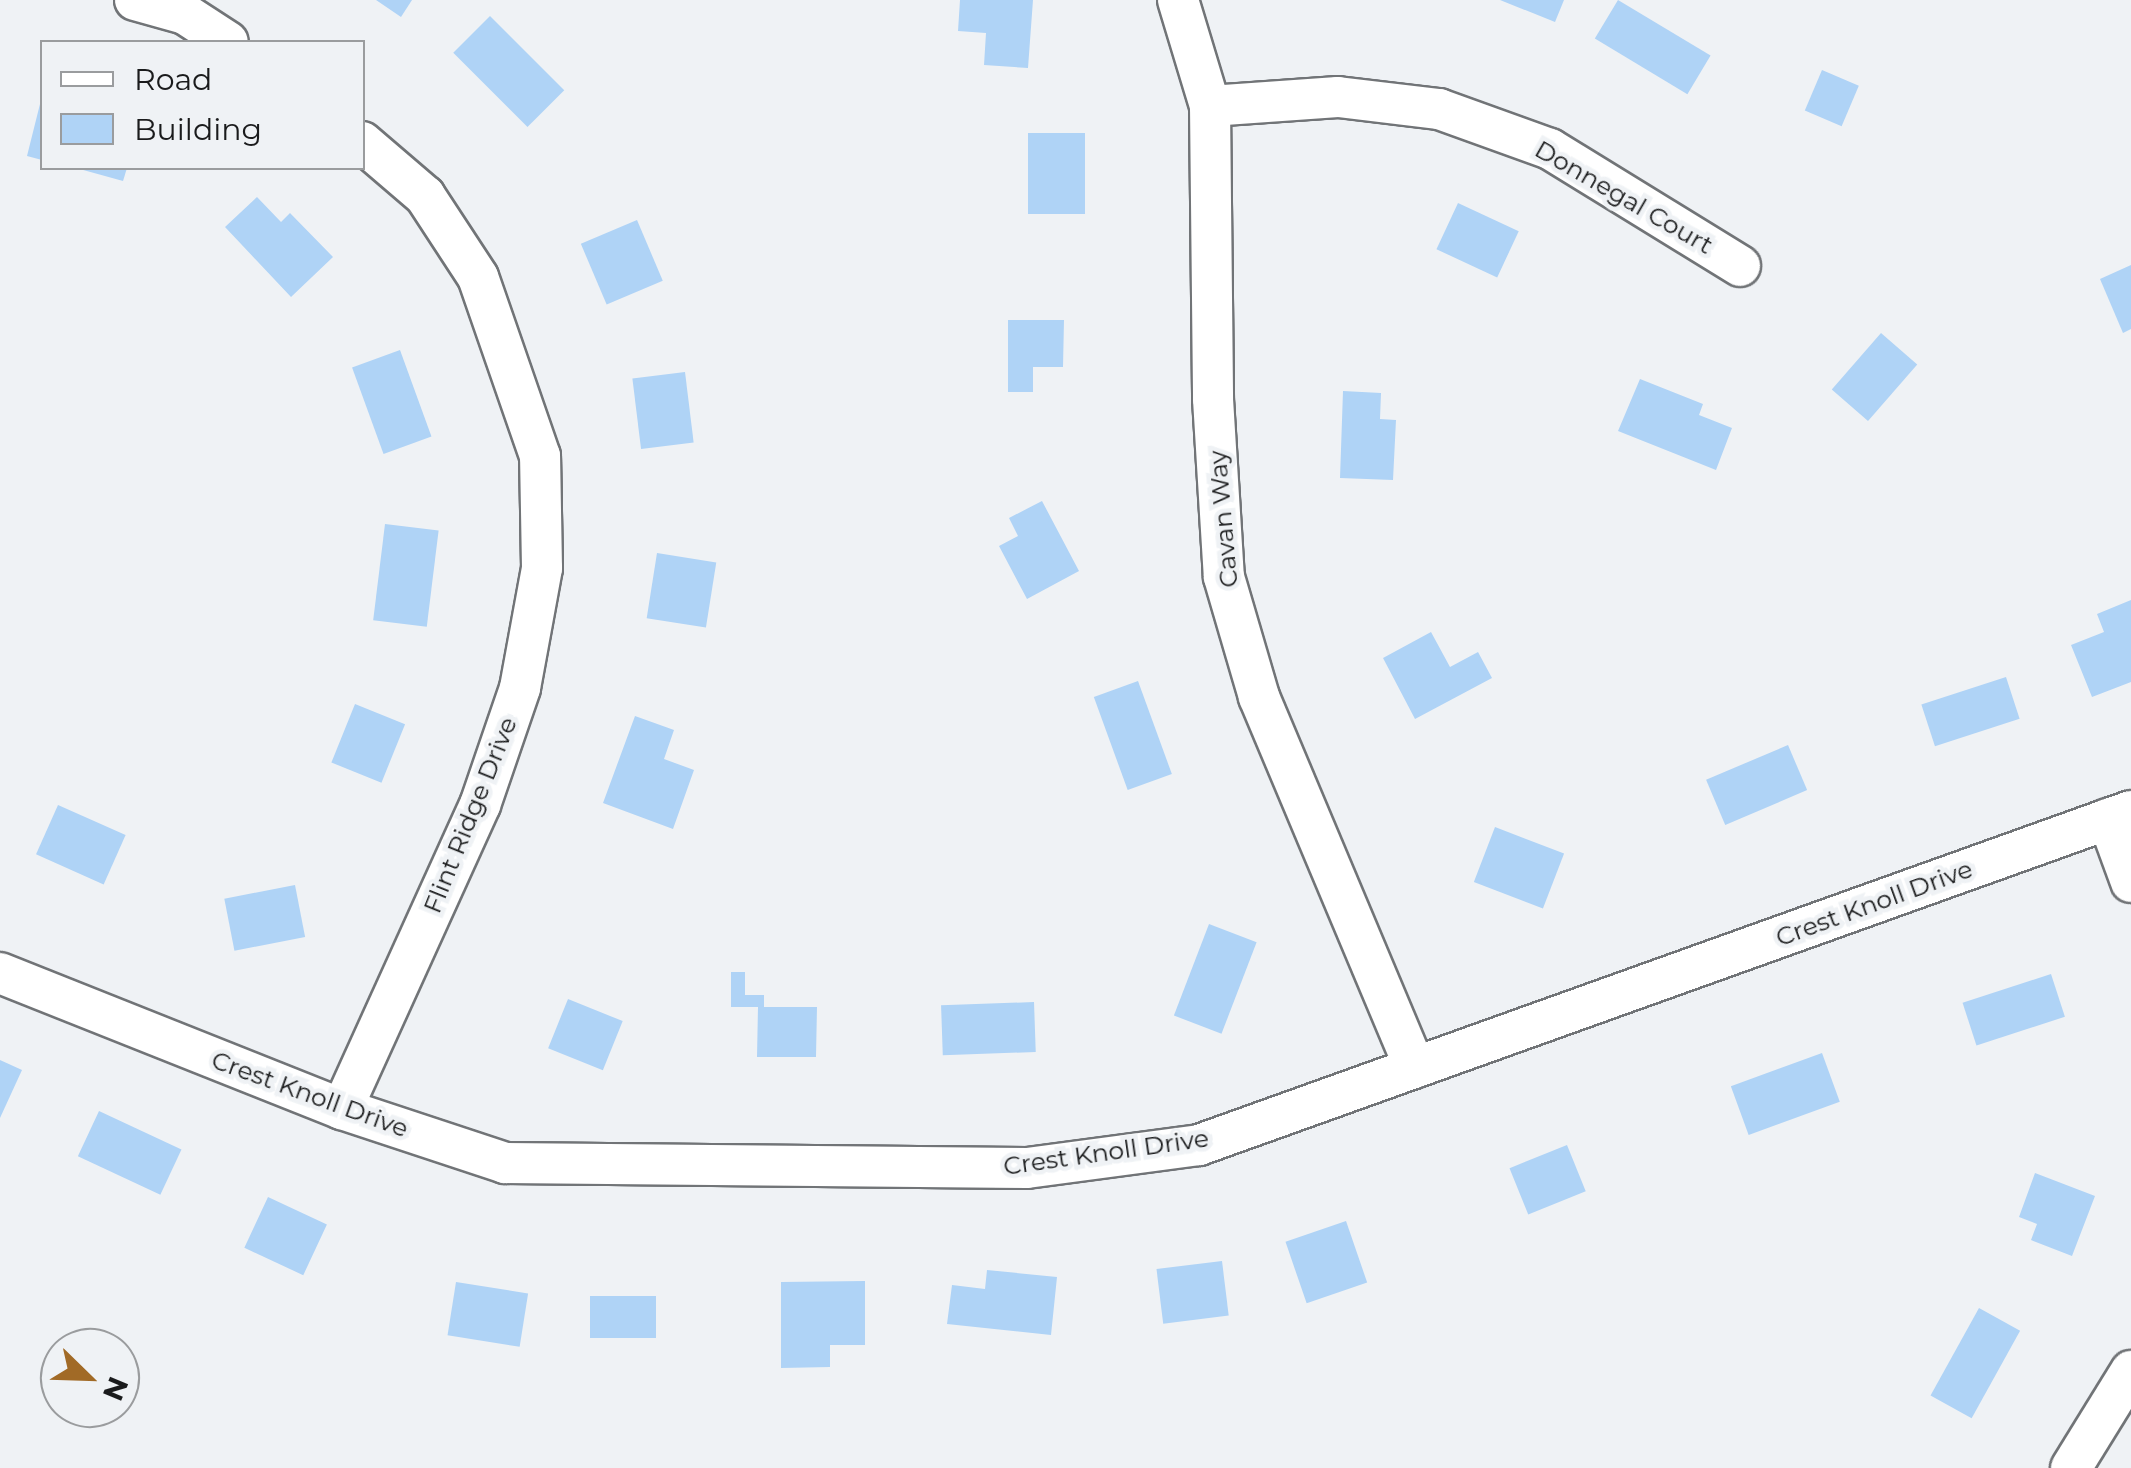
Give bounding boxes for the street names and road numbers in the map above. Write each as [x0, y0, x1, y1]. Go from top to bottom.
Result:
street label: Donnegal Court [1530, 134, 1718, 260]
street label: Cavan Way [1202, 449, 1244, 589]
street label: Flint Ridge Drive [417, 713, 523, 917]
street label: Crest Knoll Drive [1772, 854, 1976, 952]
street label: Crest Knoll Drive [208, 1045, 412, 1143]
street label: Crest Knoll Drive [1001, 1123, 1211, 1181]

